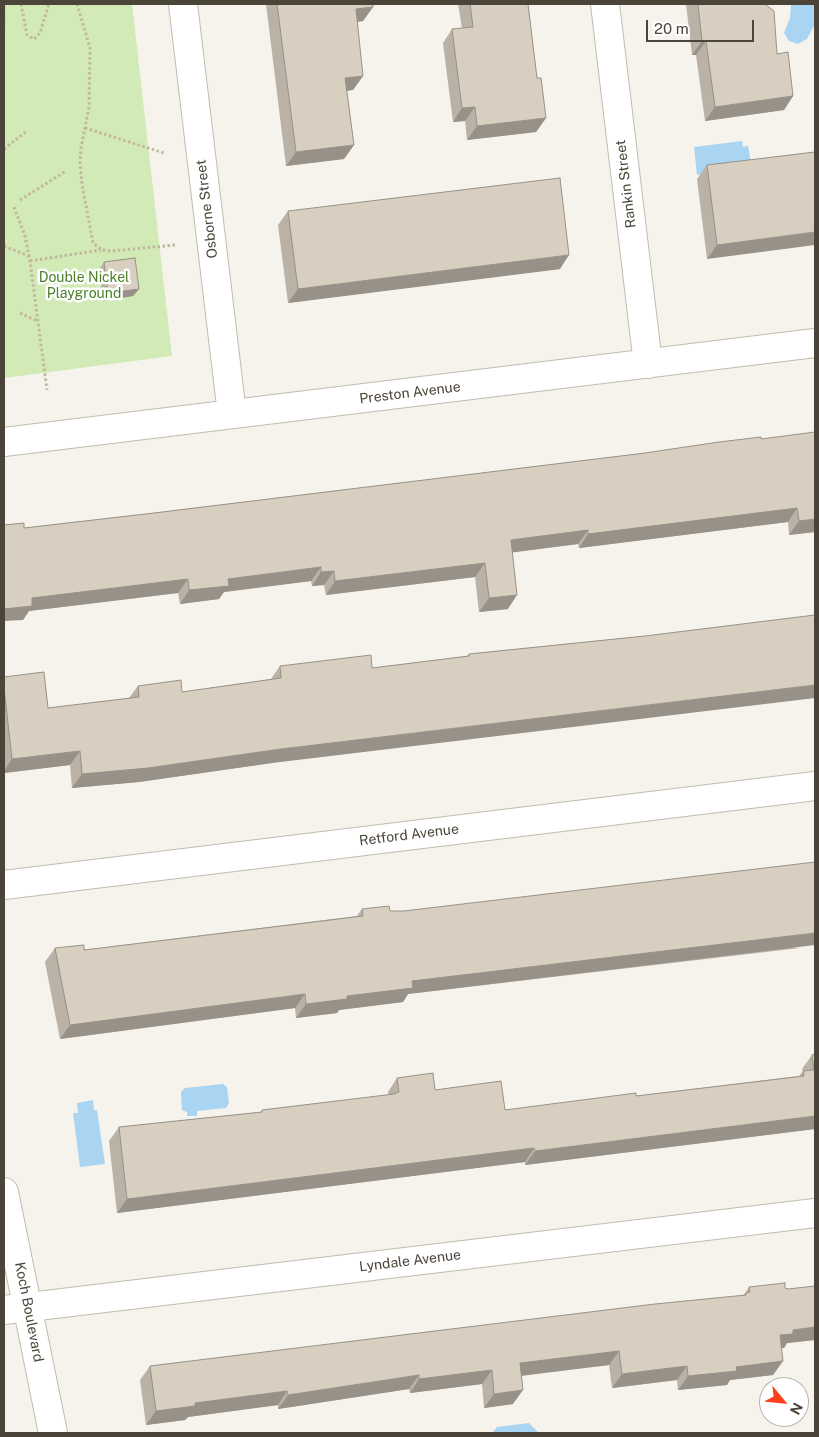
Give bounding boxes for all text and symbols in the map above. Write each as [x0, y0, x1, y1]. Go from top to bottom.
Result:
scale bar [649, 10, 756, 42]
text: 20 m [654, 20, 689, 37]
street label: Rankin Street [612, 139, 640, 229]
street label: Osborne Street [193, 159, 221, 259]
park label: Double Nickel Playground [39, 270, 129, 302]
street label: Preston Avenue [358, 378, 462, 408]
street label: Retford Avenue [358, 821, 460, 849]
street label: Lyndale Avenue [358, 1246, 462, 1276]
street label: Koch Boulevard [11, 1261, 47, 1363]
north arrow [759, 1377, 809, 1427]
text: N [787, 1400, 806, 1417]

